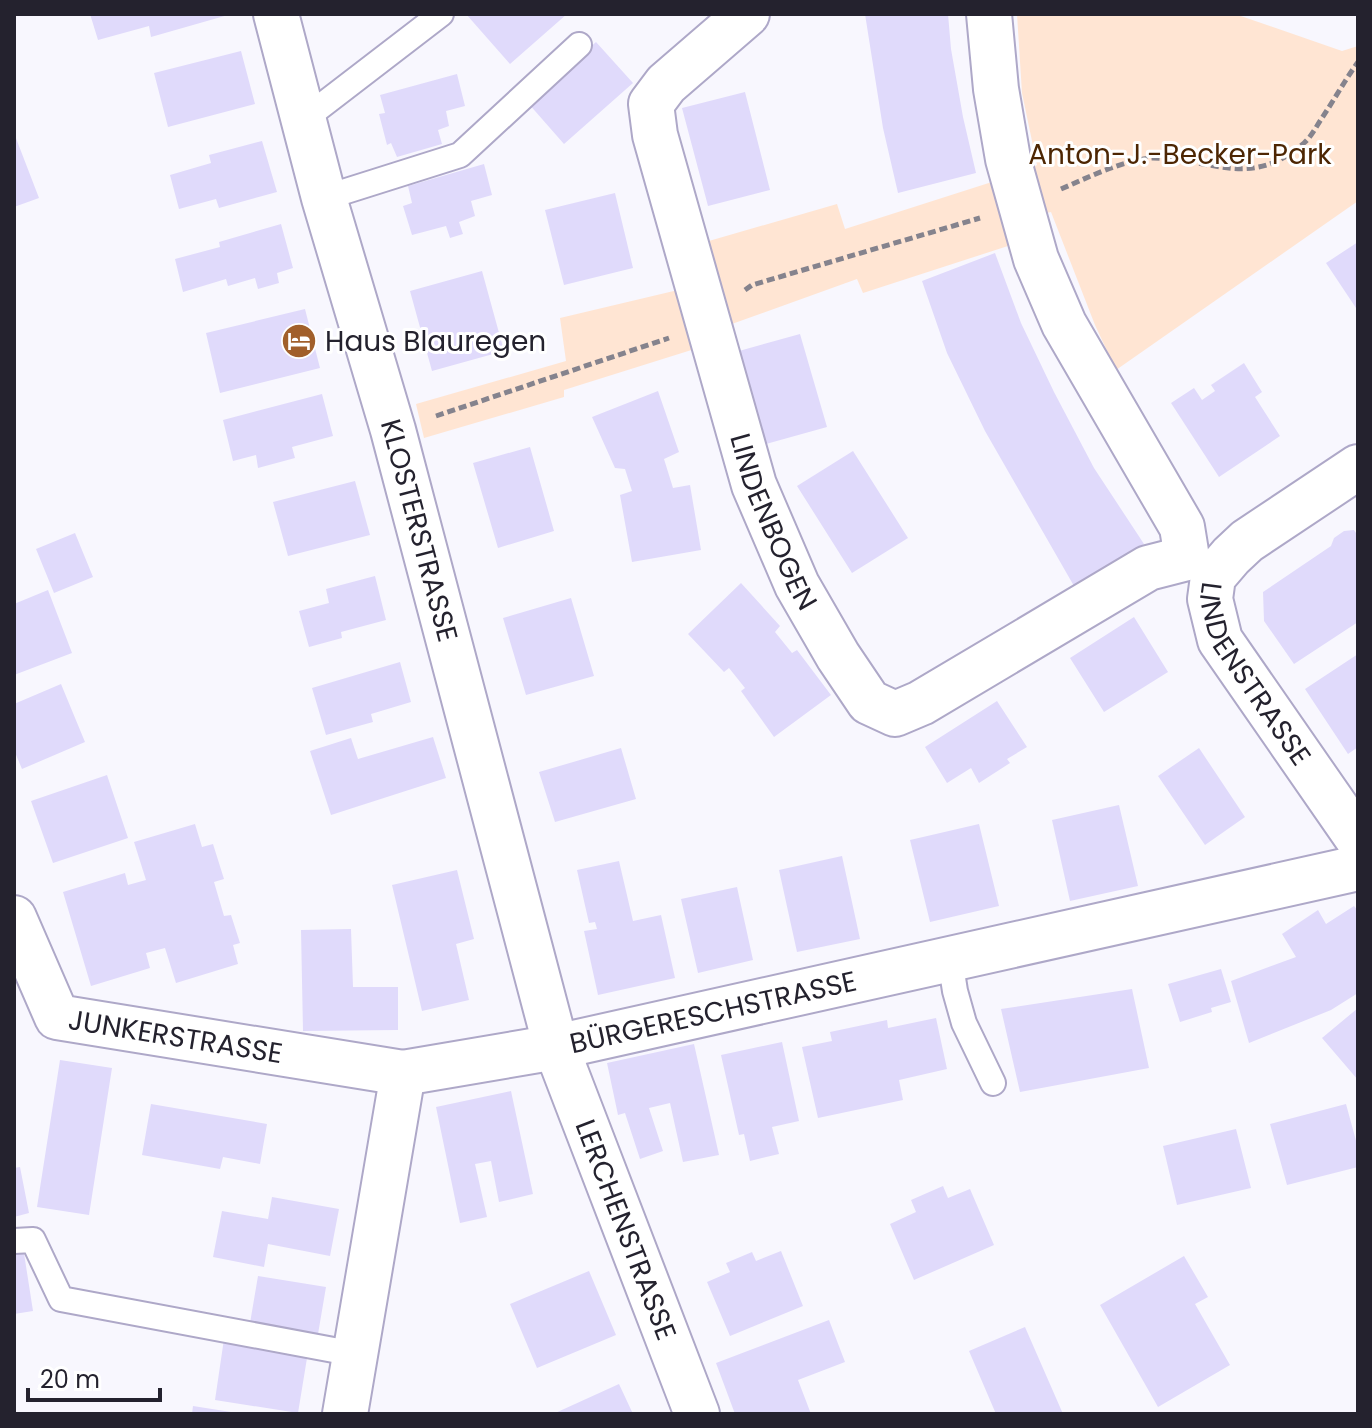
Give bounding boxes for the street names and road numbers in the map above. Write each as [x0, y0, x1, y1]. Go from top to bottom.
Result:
street label: KLOSTERSTRASSE [371, 414, 468, 646]
street label: LINDENBOGEN [721, 429, 827, 617]
street label: LINDENSTRASSE [1190, 580, 1321, 773]
street label: BÜRGERESCHSTRASSE [566, 961, 860, 1063]
street label: JUNKERSTRASSE [66, 1000, 285, 1073]
street label: LERCHENSTRASSE [566, 1114, 686, 1346]

